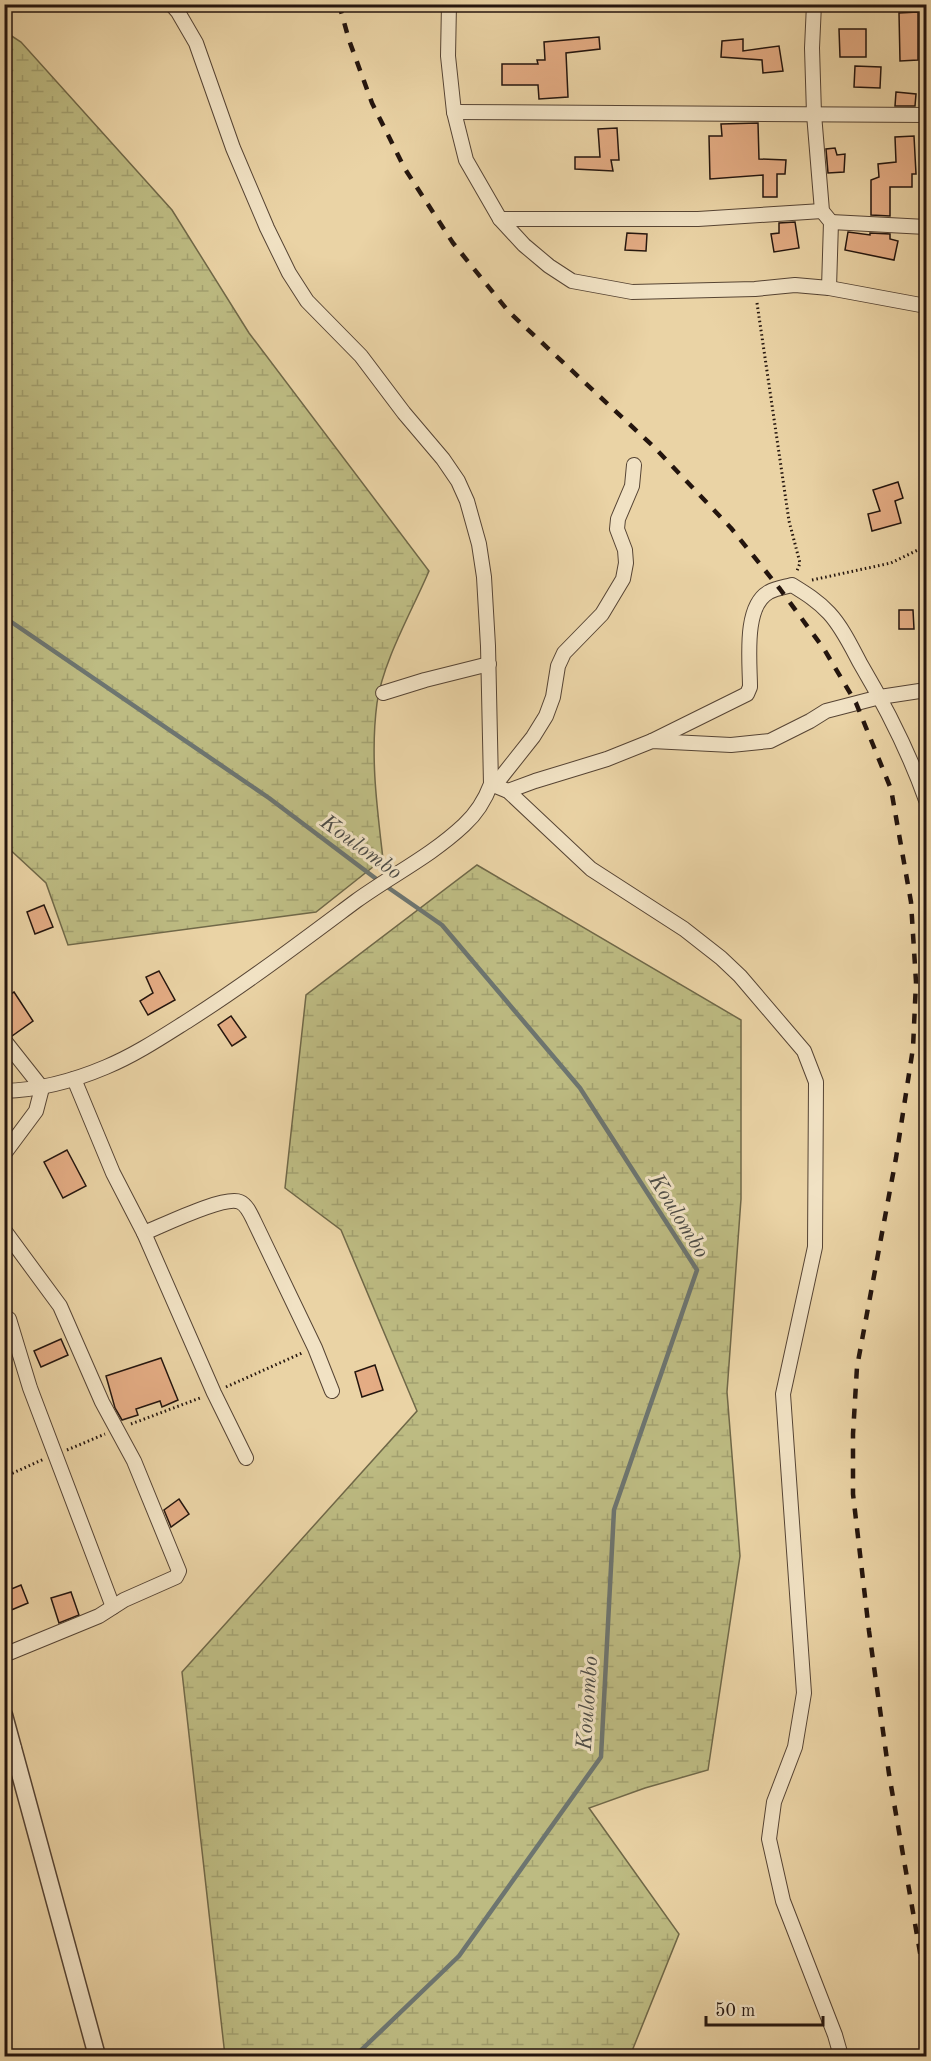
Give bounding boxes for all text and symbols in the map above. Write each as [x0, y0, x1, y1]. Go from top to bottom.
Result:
water label: Koulombo [315, 810, 405, 884]
water label: Koulombo [643, 1169, 713, 1262]
water label: Koulombo [574, 1655, 602, 1752]
scale bar [706, 1989, 823, 2027]
text: 50 m [715, 2002, 755, 2020]

